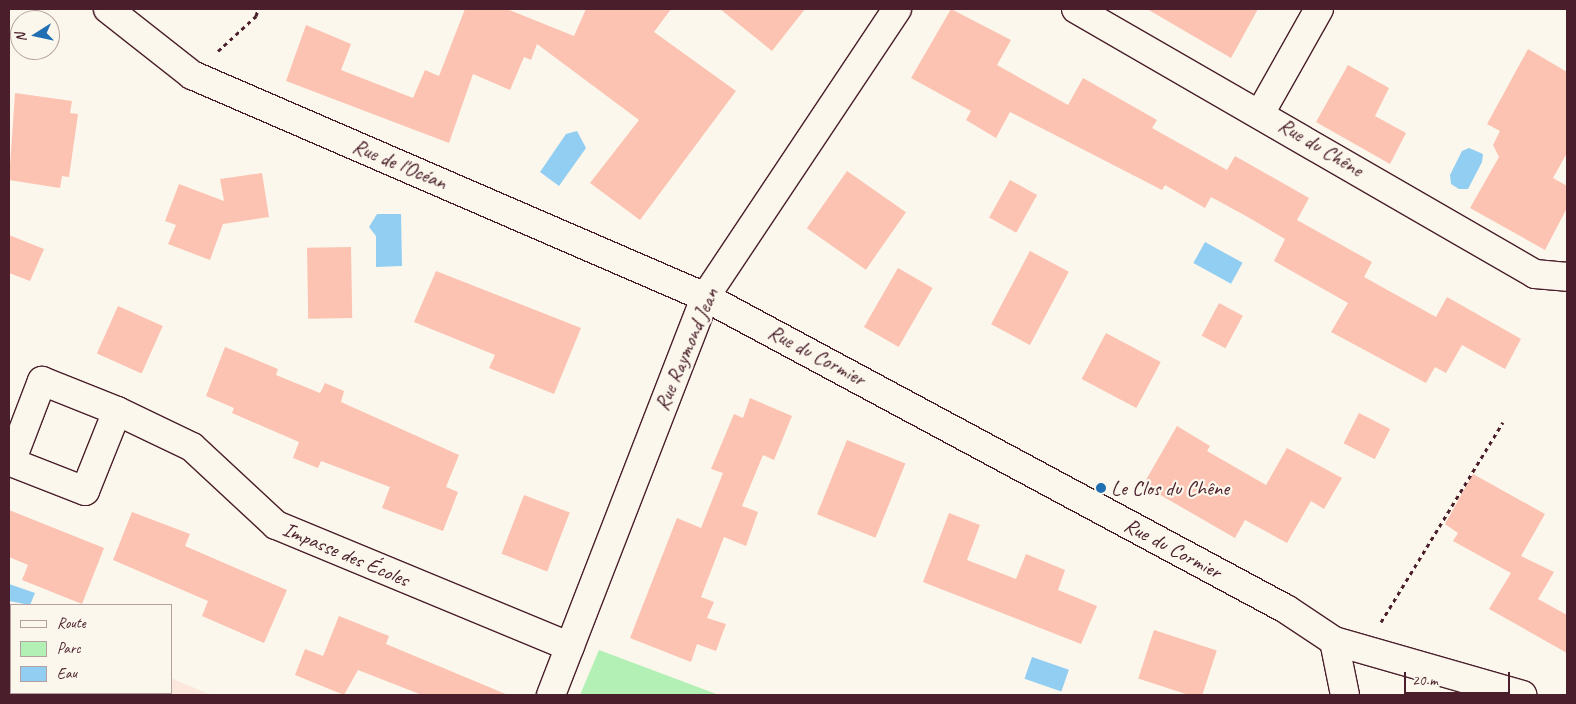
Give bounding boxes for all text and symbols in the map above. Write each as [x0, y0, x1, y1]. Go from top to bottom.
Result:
north arrow [10, 10, 60, 60]
text: N [12, 32, 30, 43]
street label: Rue du Chêne [1274, 112, 1368, 182]
street label: Rue de l'Océan [349, 133, 451, 195]
street label: Rue Raymond Jean [649, 284, 723, 414]
street label: Rue du Cormier [764, 319, 870, 391]
place label: Le Clos du Chêne [1111, 475, 1229, 501]
marker: Le Clos du Chêne [1095, 482, 1107, 494]
street label: Rue du Cormier [1120, 512, 1226, 584]
street label: Impasse des Écoles [279, 516, 413, 592]
legend [10, 604, 172, 694]
text: Route [57, 614, 86, 633]
text: Parc [57, 639, 81, 658]
scale bar [1406, 662, 1512, 694]
text: Eau [57, 664, 77, 683]
text: 20 m [1412, 671, 1438, 690]

